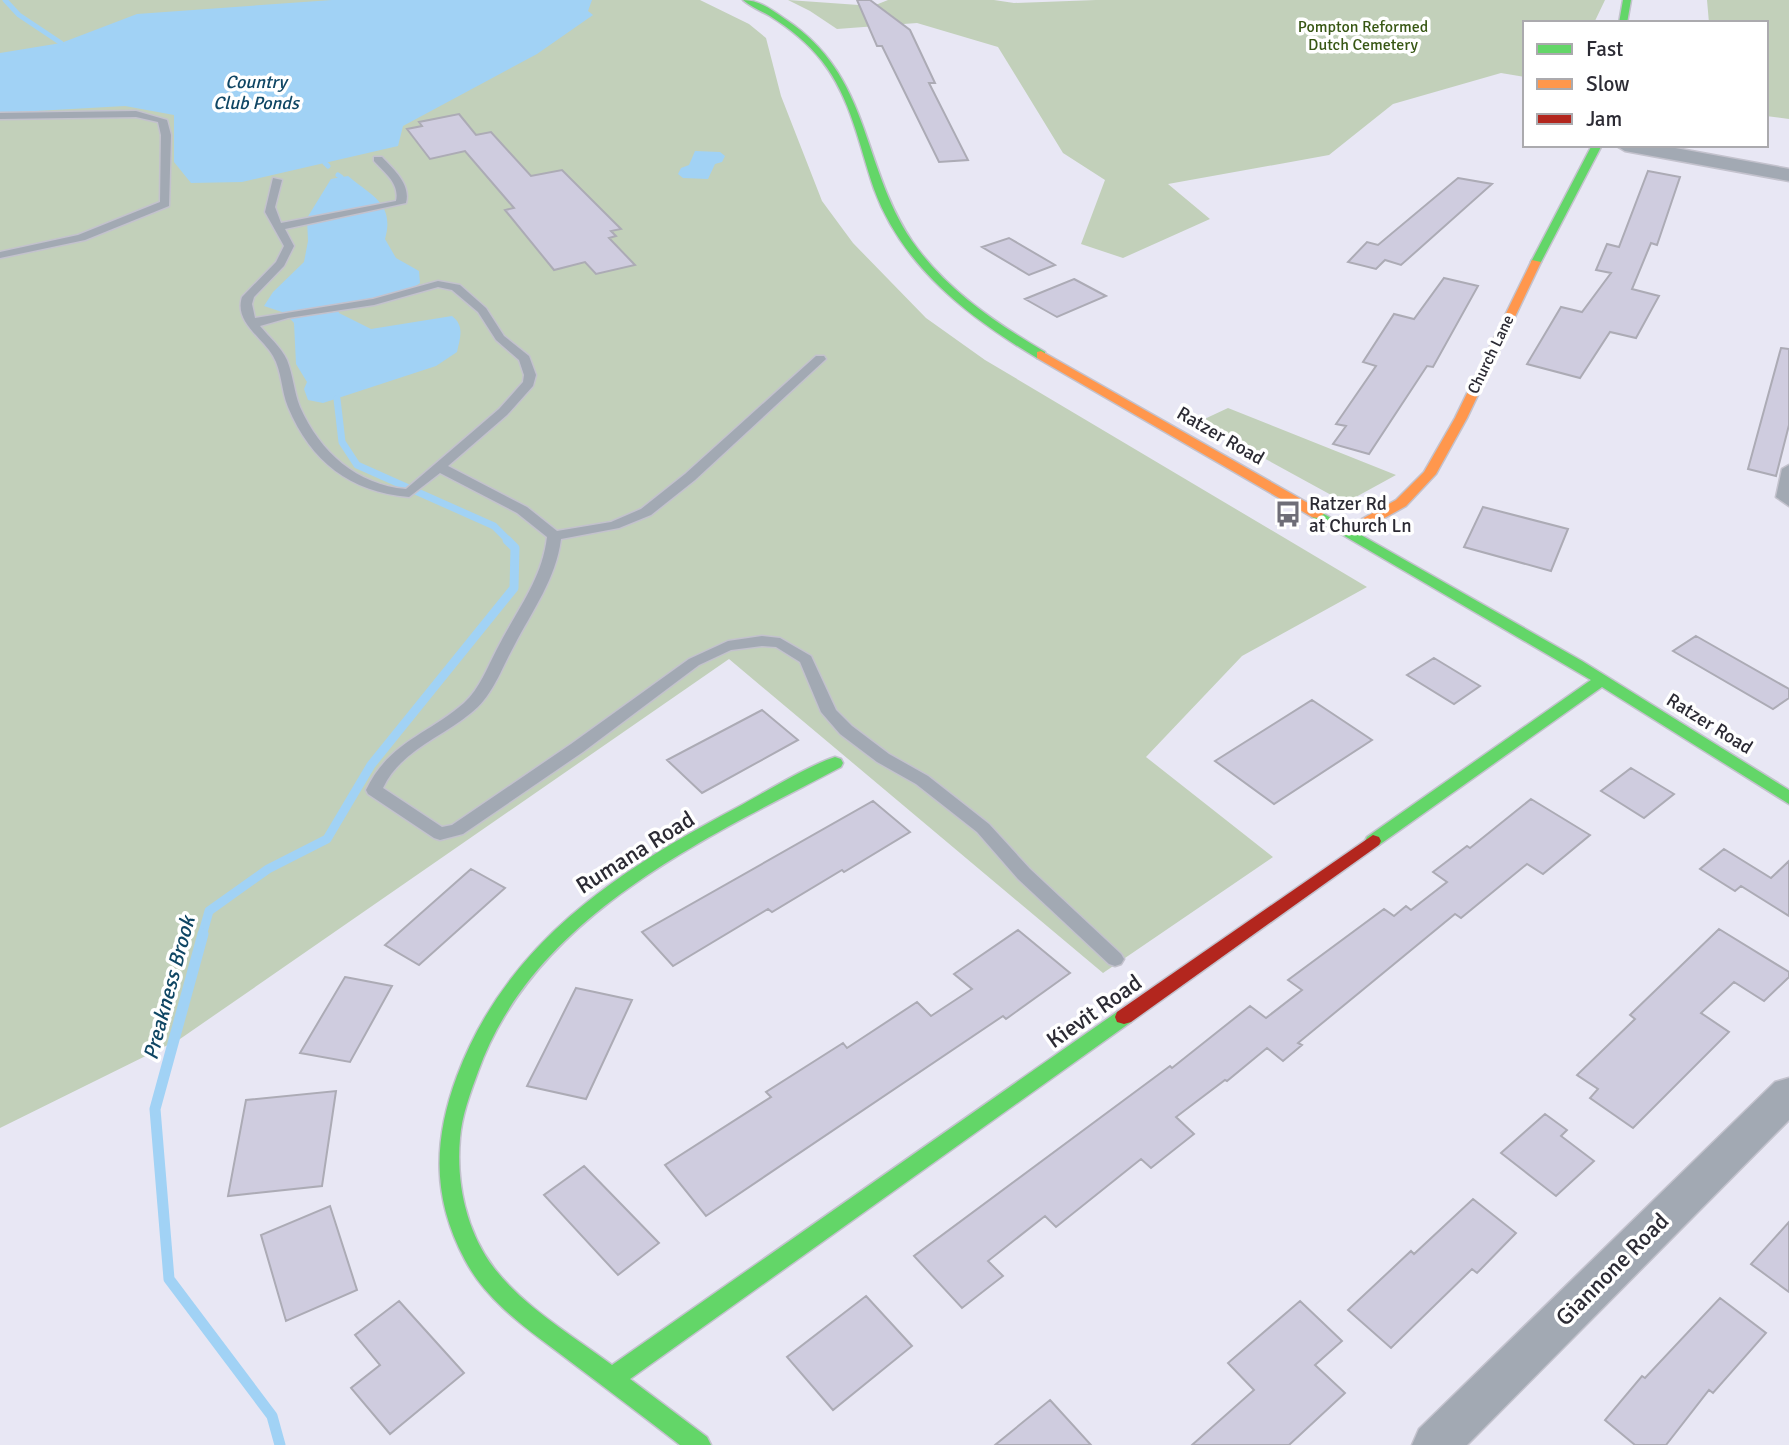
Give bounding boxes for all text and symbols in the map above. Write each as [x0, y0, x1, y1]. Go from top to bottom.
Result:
park label: Pompton Reformed Dutch Cemetery [1298, 17, 1428, 55]
legend [1523, 21, 1768, 147]
text: Fast [1586, 36, 1623, 62]
water label: Country Club Ponds [213, 71, 301, 114]
text: Slow [1586, 71, 1630, 97]
text: Jam [1586, 106, 1622, 132]
street label: Church Lane [1463, 312, 1519, 397]
street label: Ratzer Road [1172, 401, 1269, 471]
place label: Ratzer Rd at Church Ln [1309, 492, 1412, 538]
bus stop icon: Ratzer Rd at Church Ln [1273, 499, 1303, 529]
street label: Ratzer Road [1662, 688, 1757, 760]
street label: Rumana Road [571, 805, 700, 900]
water label: Preakness Brook [137, 911, 201, 1063]
street label: Kievit Road [1041, 968, 1148, 1055]
street label: Giannone Road [1550, 1207, 1675, 1332]

